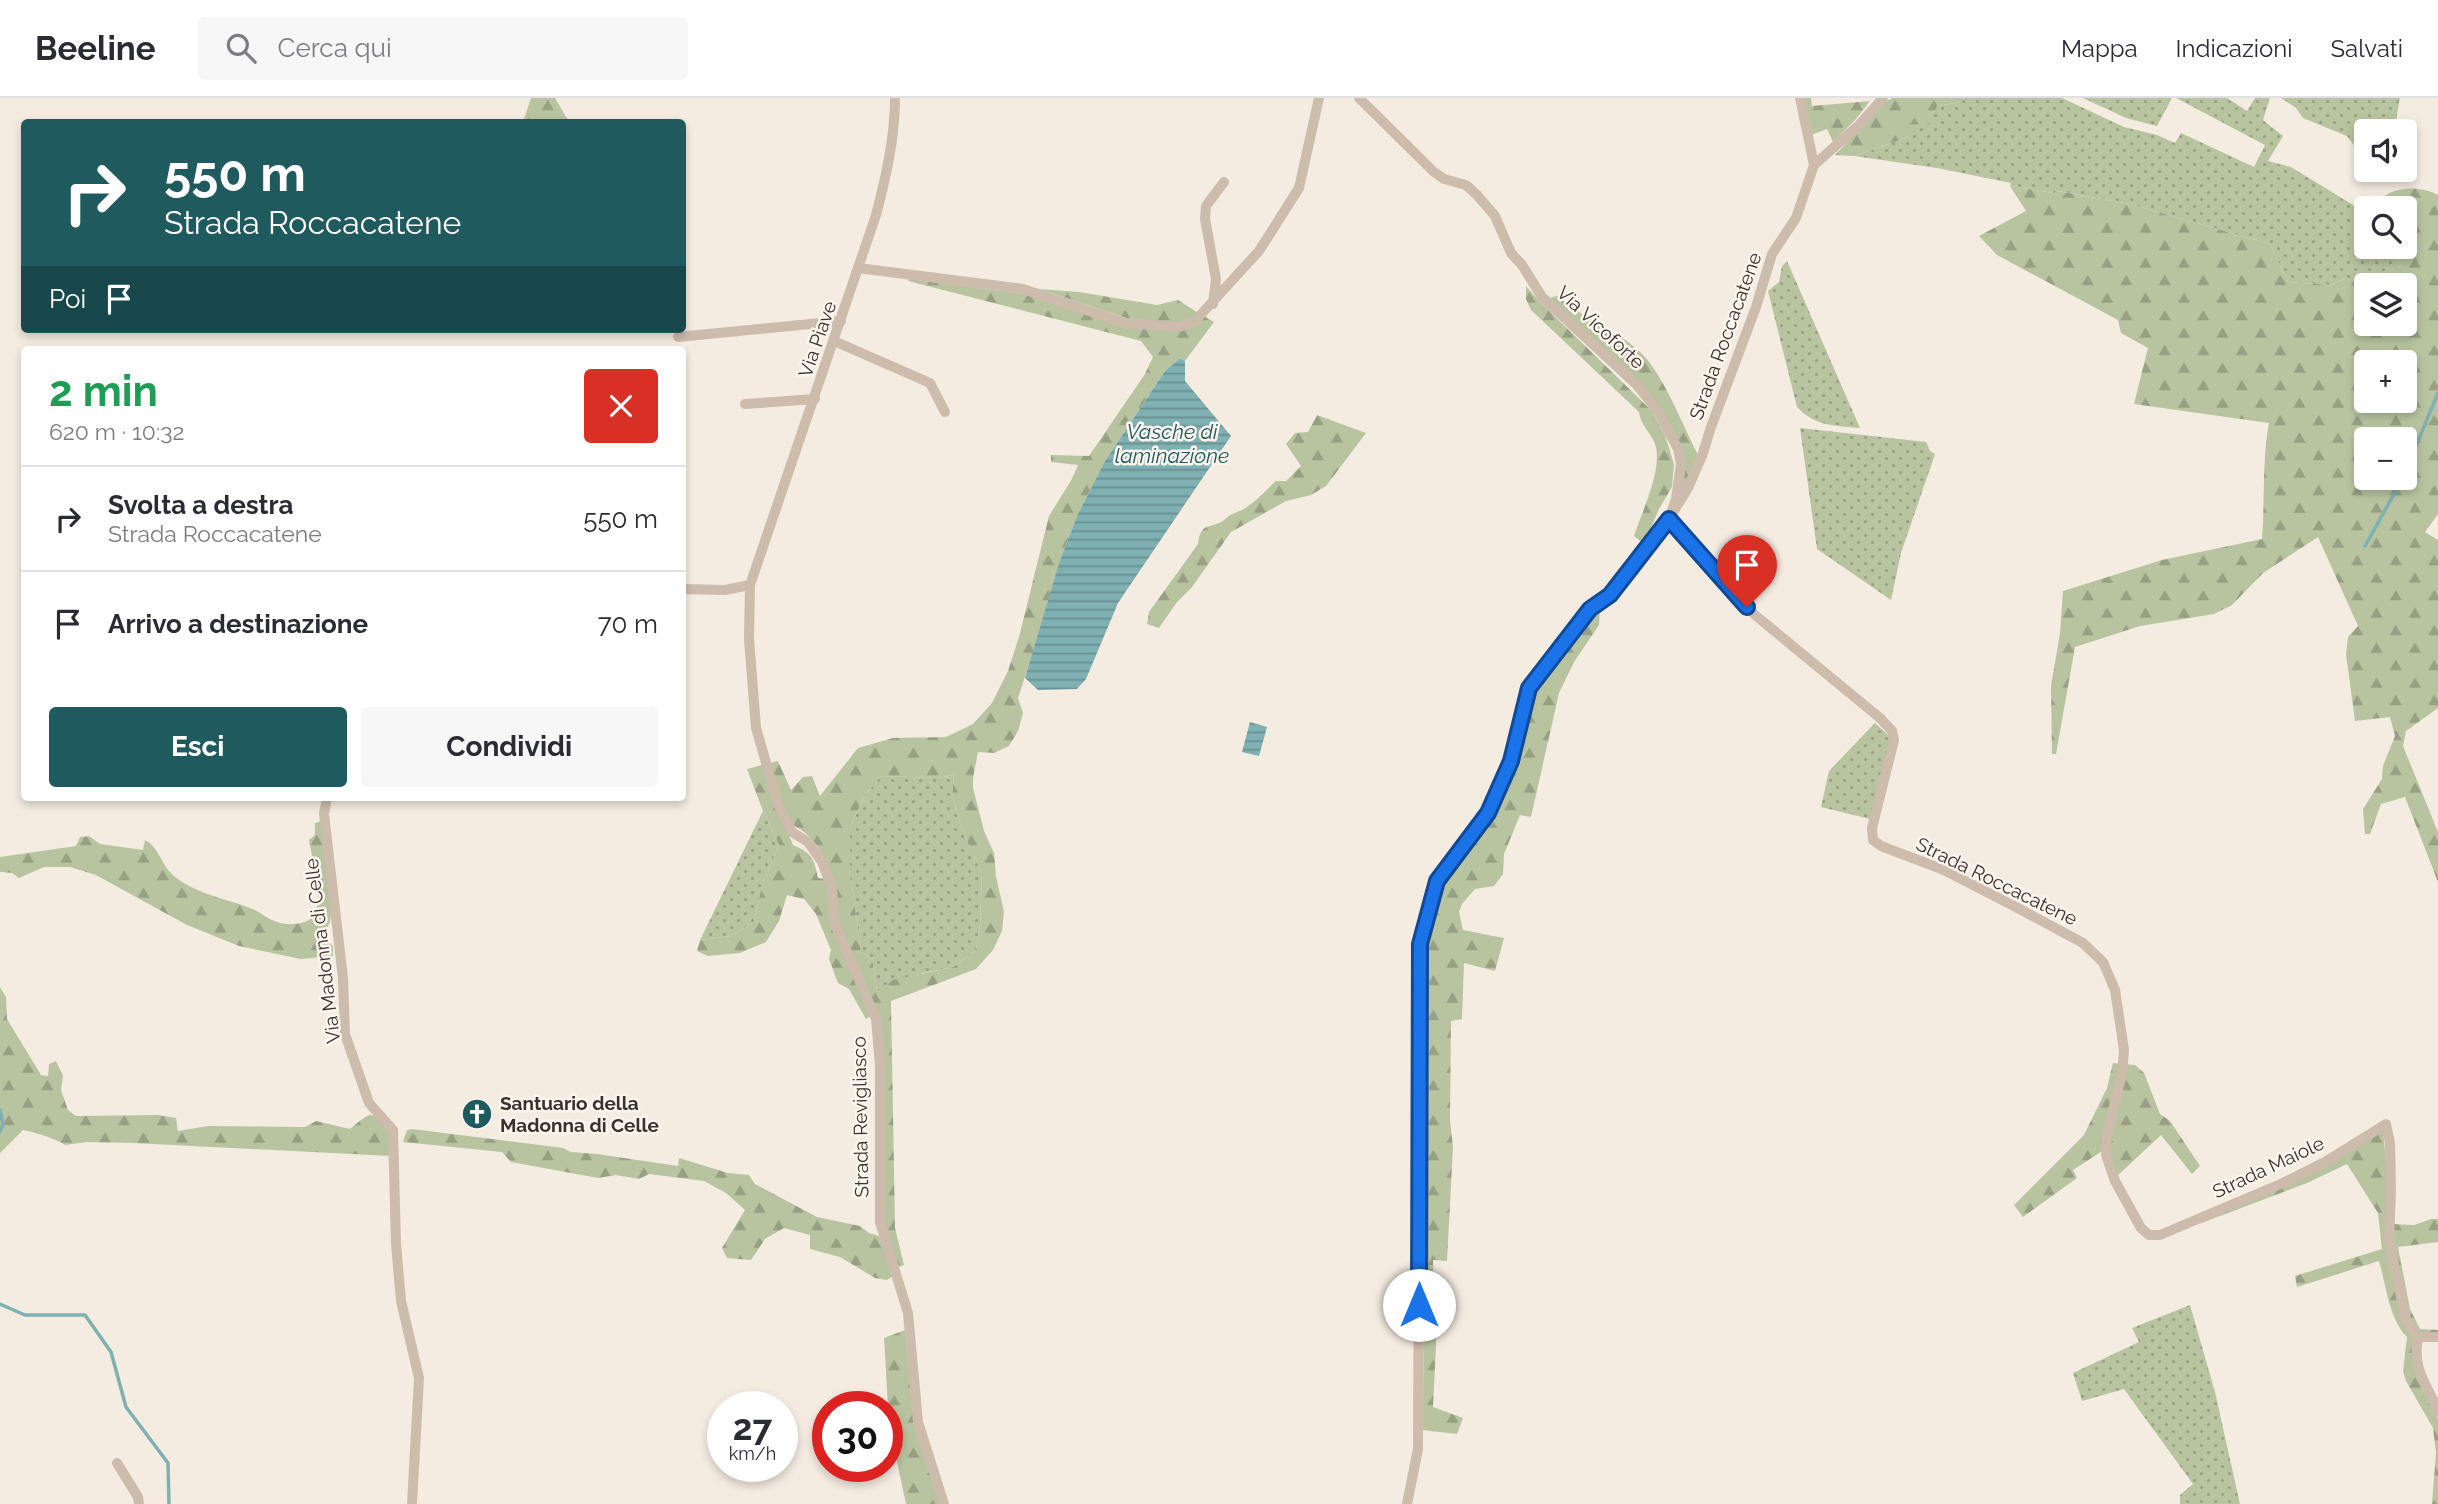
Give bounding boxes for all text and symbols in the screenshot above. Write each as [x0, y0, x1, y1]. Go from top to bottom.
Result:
search box [198, 17, 688, 80]
text: Beeline [35, 29, 156, 68]
icon: search [222, 29, 260, 67]
text: Cerca qui [278, 33, 392, 63]
text: Mappa [2061, 34, 2138, 63]
text: Indicazioni [2176, 34, 2293, 63]
text: Salvati [2331, 34, 2403, 63]
map controls [2354, 119, 2417, 490]
button: sound [2354, 119, 2417, 182]
text: 550 m [164, 145, 306, 202]
icon: right [49, 147, 140, 238]
button: search [2354, 196, 2417, 259]
text: Strada Roccacatene [164, 204, 461, 241]
street label: Strada Roccacatene [1684, 249, 1766, 423]
button: layers [2354, 273, 2417, 336]
icon: arrive [100, 280, 138, 318]
street label: Via Vicoforte [1553, 281, 1649, 373]
text: Poi [49, 284, 86, 314]
street label: Via Piave [794, 298, 840, 380]
button: + [2354, 350, 2417, 413]
text: 2 min [49, 367, 158, 416]
button: close [584, 369, 658, 443]
text: 620 m · 10:32 [49, 418, 185, 445]
water label: Vasche di laminazione [1115, 419, 1229, 468]
button: − [2354, 427, 2417, 490]
text: Svolta a destra [108, 490, 294, 520]
icon: right [49, 500, 87, 538]
text: 550 m [583, 504, 658, 534]
text: Strada Roccacatene [108, 520, 322, 547]
pin [1717, 535, 1777, 607]
icon: arrive [1728, 546, 1766, 584]
icon: arrive [49, 605, 87, 643]
text: Arrivo a destinazione [108, 609, 368, 639]
text: 70 m [598, 609, 658, 639]
button: Esci [49, 707, 347, 787]
button: Condividi [361, 707, 658, 787]
street label: Strada Roccacatene [1913, 832, 2081, 930]
street label: Via Madonna di Celle [300, 857, 344, 1045]
street label: Strada Revigliasco [848, 1036, 872, 1198]
place label: Santuario della Madonna di Celle [500, 1092, 659, 1136]
church icon: Santuario della Madonna di Celle [460, 1097, 494, 1131]
street label: Strada Maiole [2209, 1132, 2327, 1202]
position arrow [1382, 1268, 1456, 1342]
speed limit sign: 30 [812, 1391, 903, 1482]
text: 27 [733, 1407, 772, 1448]
text: km/h [729, 1443, 776, 1464]

